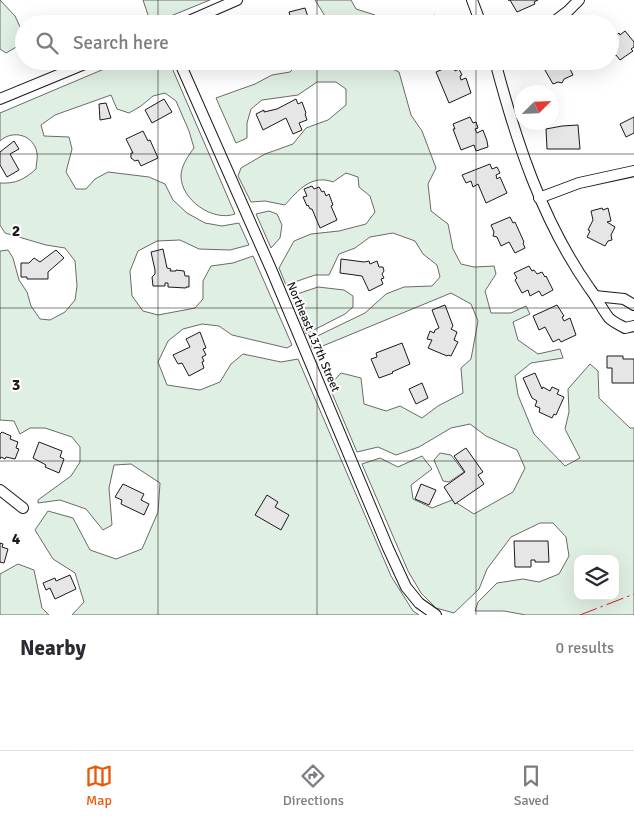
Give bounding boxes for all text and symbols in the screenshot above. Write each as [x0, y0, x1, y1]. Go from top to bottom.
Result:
search box [15, 15, 619, 70]
icon: search [33, 29, 61, 57]
text: Search here [73, 31, 169, 55]
north arrow [514, 85, 559, 130]
text: 2 [12, 221, 20, 241]
street label: Northeast 137th Street [283, 280, 343, 394]
text: 3 [12, 375, 20, 395]
text: 4 [12, 529, 21, 549]
map controls [574, 555, 619, 600]
button: layers [574, 555, 619, 600]
text: Nearby [20, 635, 86, 661]
text: 0 results [555, 638, 614, 658]
tab: Map [85, 762, 113, 809]
tab: Directions [283, 762, 344, 809]
tab: Saved [514, 762, 549, 809]

